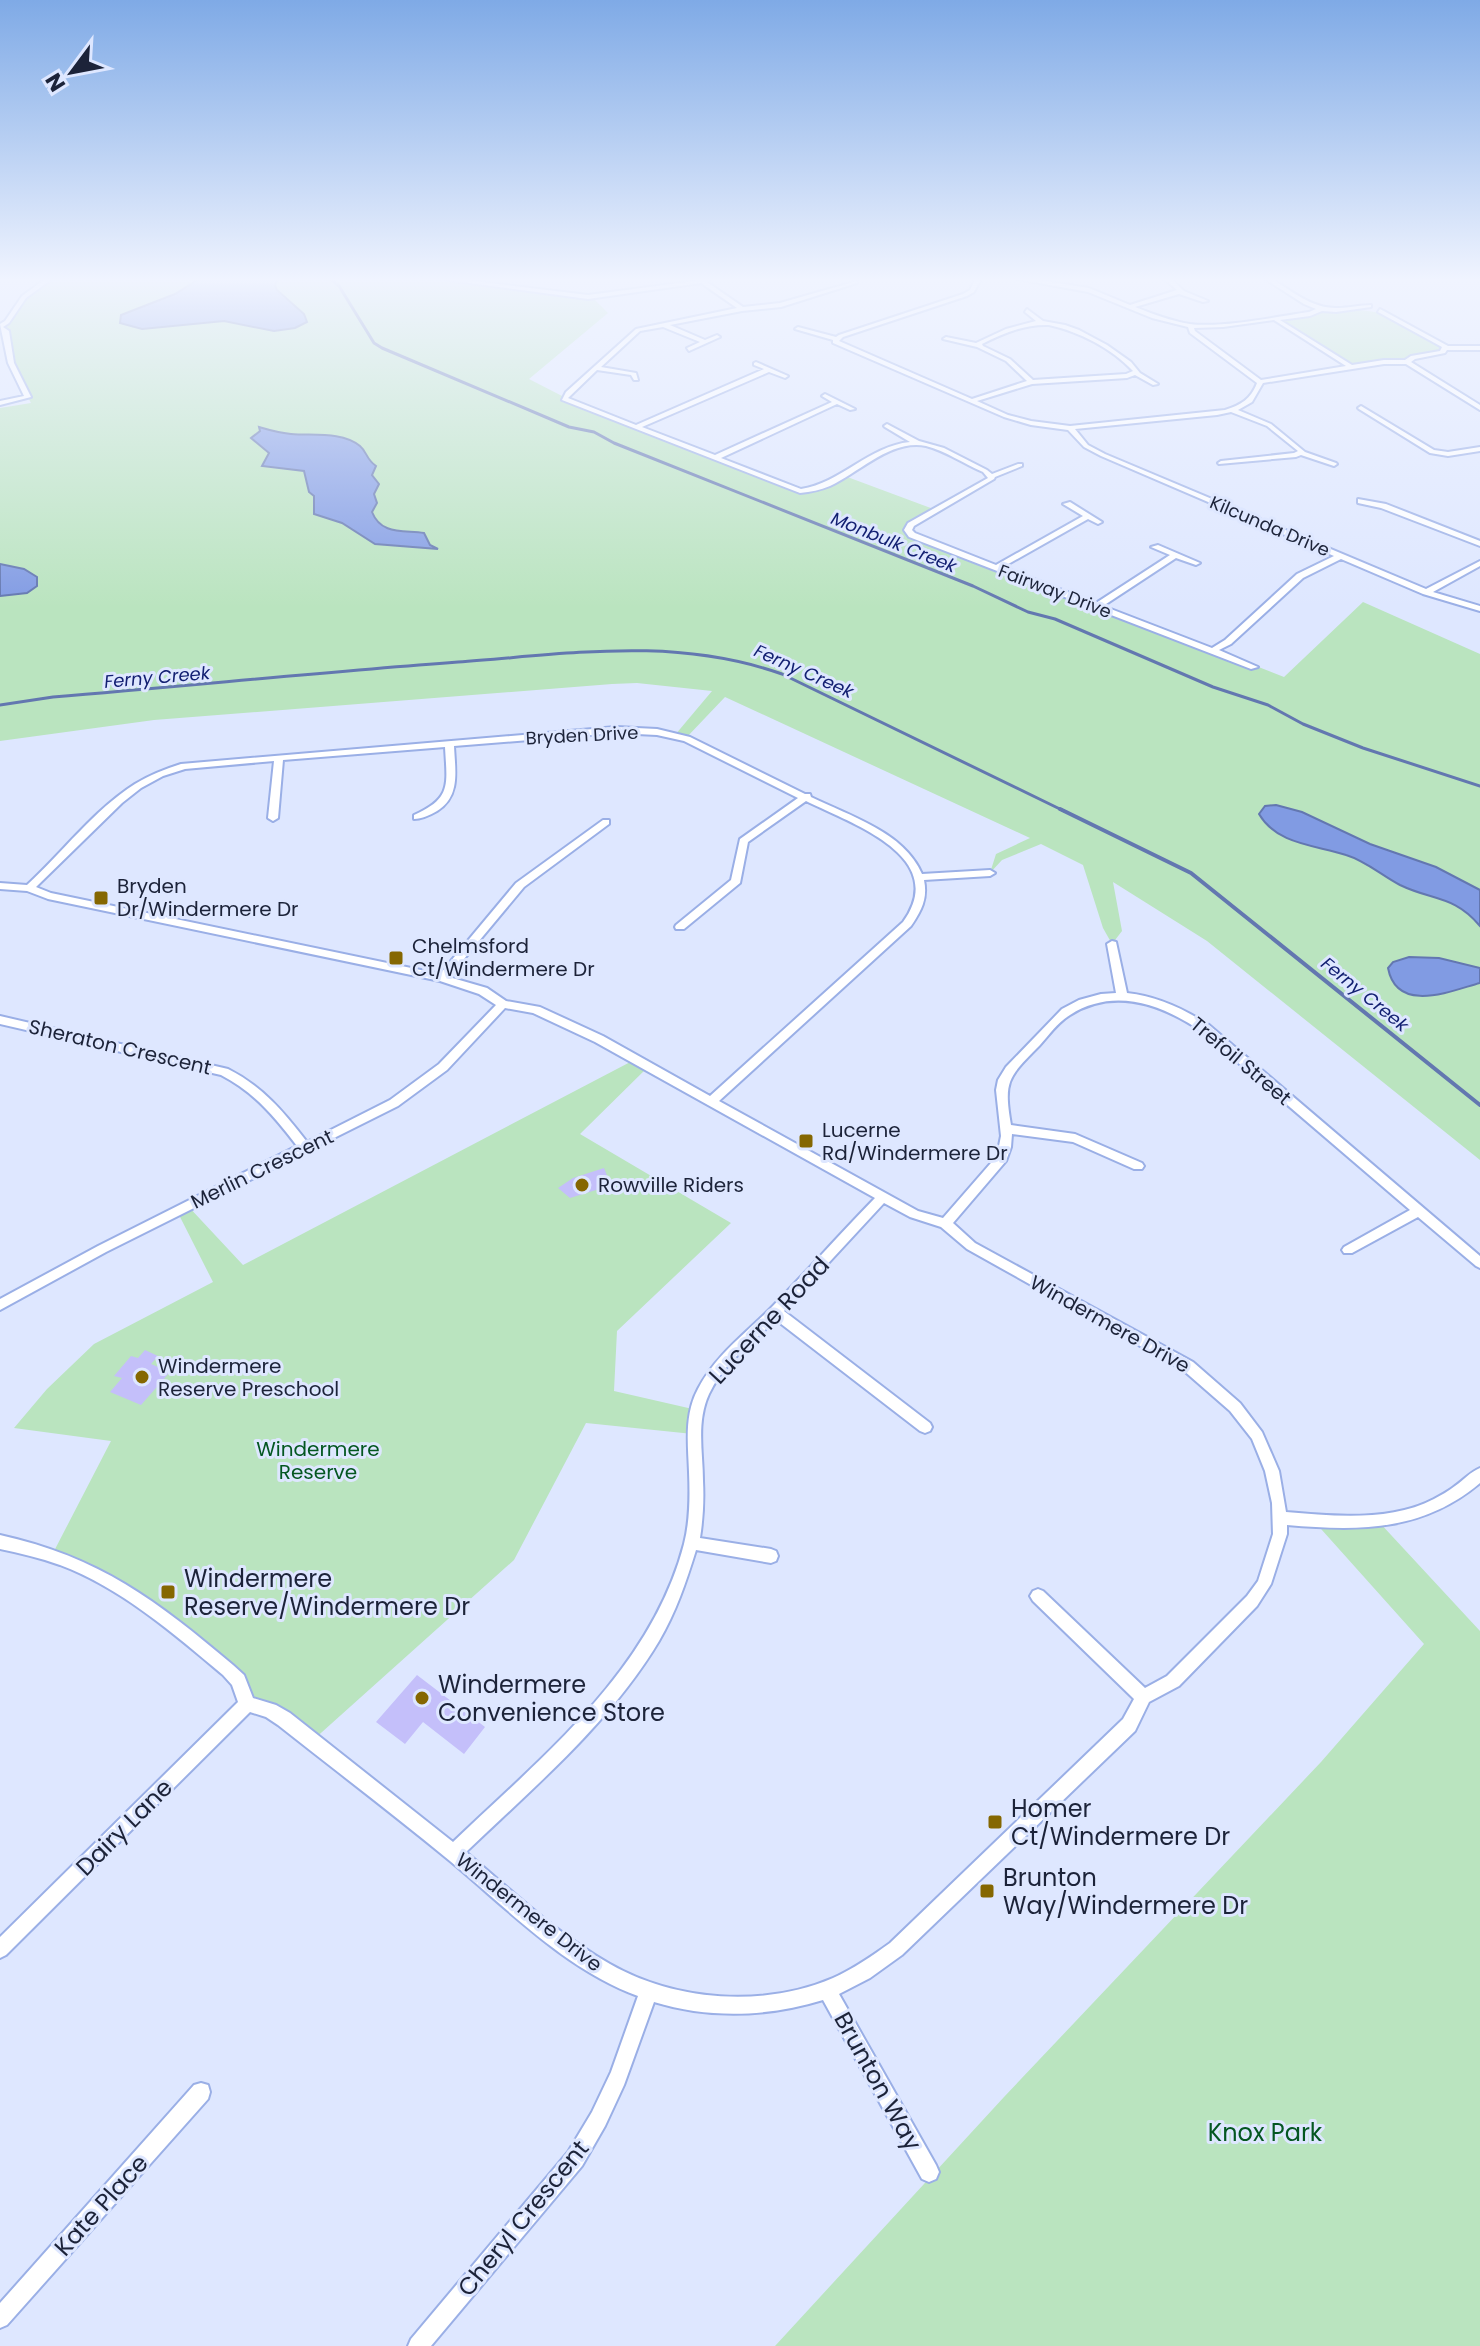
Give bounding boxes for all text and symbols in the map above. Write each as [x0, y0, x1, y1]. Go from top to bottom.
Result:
north arrow [32, 32, 112, 112]
text: N [38, 67, 73, 98]
street label: Kilcunda Drive [1206, 490, 1334, 562]
water label: Monbulk Creek [827, 505, 961, 579]
street label: Fairway Drive [995, 558, 1115, 624]
water label: Ferny Creek [750, 638, 858, 704]
water label: Ferny Creek [103, 660, 212, 694]
street label: Bryden Drive [525, 720, 639, 750]
place label: Bryden Dr/Windermere Dr [117, 872, 299, 923]
marker: Bryden Dr/Windermere Dr [92, 889, 110, 907]
place label: Chelmsford Ct/Windermere Dr [412, 932, 595, 983]
marker: Chelmsford Ct/Windermere Dr [387, 949, 405, 967]
water label: Ferny Creek [1316, 951, 1415, 1038]
street label: Trefoil Street [1185, 1010, 1297, 1112]
street label: Sheraton Crescent [26, 1012, 214, 1082]
place label: Lucerne Rd/Windermere Dr [822, 1116, 1008, 1167]
street label: Merlin Crescent [186, 1122, 338, 1216]
marker: Lucerne Rd/Windermere Dr [797, 1132, 815, 1150]
place label: Rowville Riders [598, 1171, 744, 1199]
marker: Rowville Riders [573, 1176, 591, 1194]
street label: Lucerne Road [701, 1249, 837, 1391]
street label: Windermere Drive [1025, 1268, 1195, 1380]
place label: Windermere Reserve Preschool [158, 1352, 339, 1403]
marker: Windermere Reserve Preschool [133, 1368, 151, 1386]
park label: Windermere Reserve [256, 1435, 380, 1486]
place label: Windermere Reserve/Windermere Dr [184, 1562, 470, 1623]
marker: Windermere Reserve/Windermere Dr [159, 1583, 177, 1601]
place label: Windermere Convenience Store [438, 1668, 665, 1729]
marker: Windermere Convenience Store [413, 1689, 431, 1707]
street label: Dairy Lane [68, 1771, 180, 1883]
place label: Homer Ct/Windermere Dr [1011, 1792, 1230, 1853]
marker: Homer Ct/Windermere Dr [986, 1813, 1004, 1831]
street label: Windermere Drive [450, 1846, 608, 1978]
place label: Brunton Way/Windermere Dr [1003, 1861, 1248, 1922]
marker: Brunton Way/Windermere Dr [978, 1882, 996, 1900]
street label: Brunton Way [826, 2006, 930, 2157]
park label: Knox Park [1208, 2116, 1323, 2149]
street label: Cheryl Crescent [450, 2133, 596, 2303]
street label: Kate Place [47, 2147, 155, 2263]

